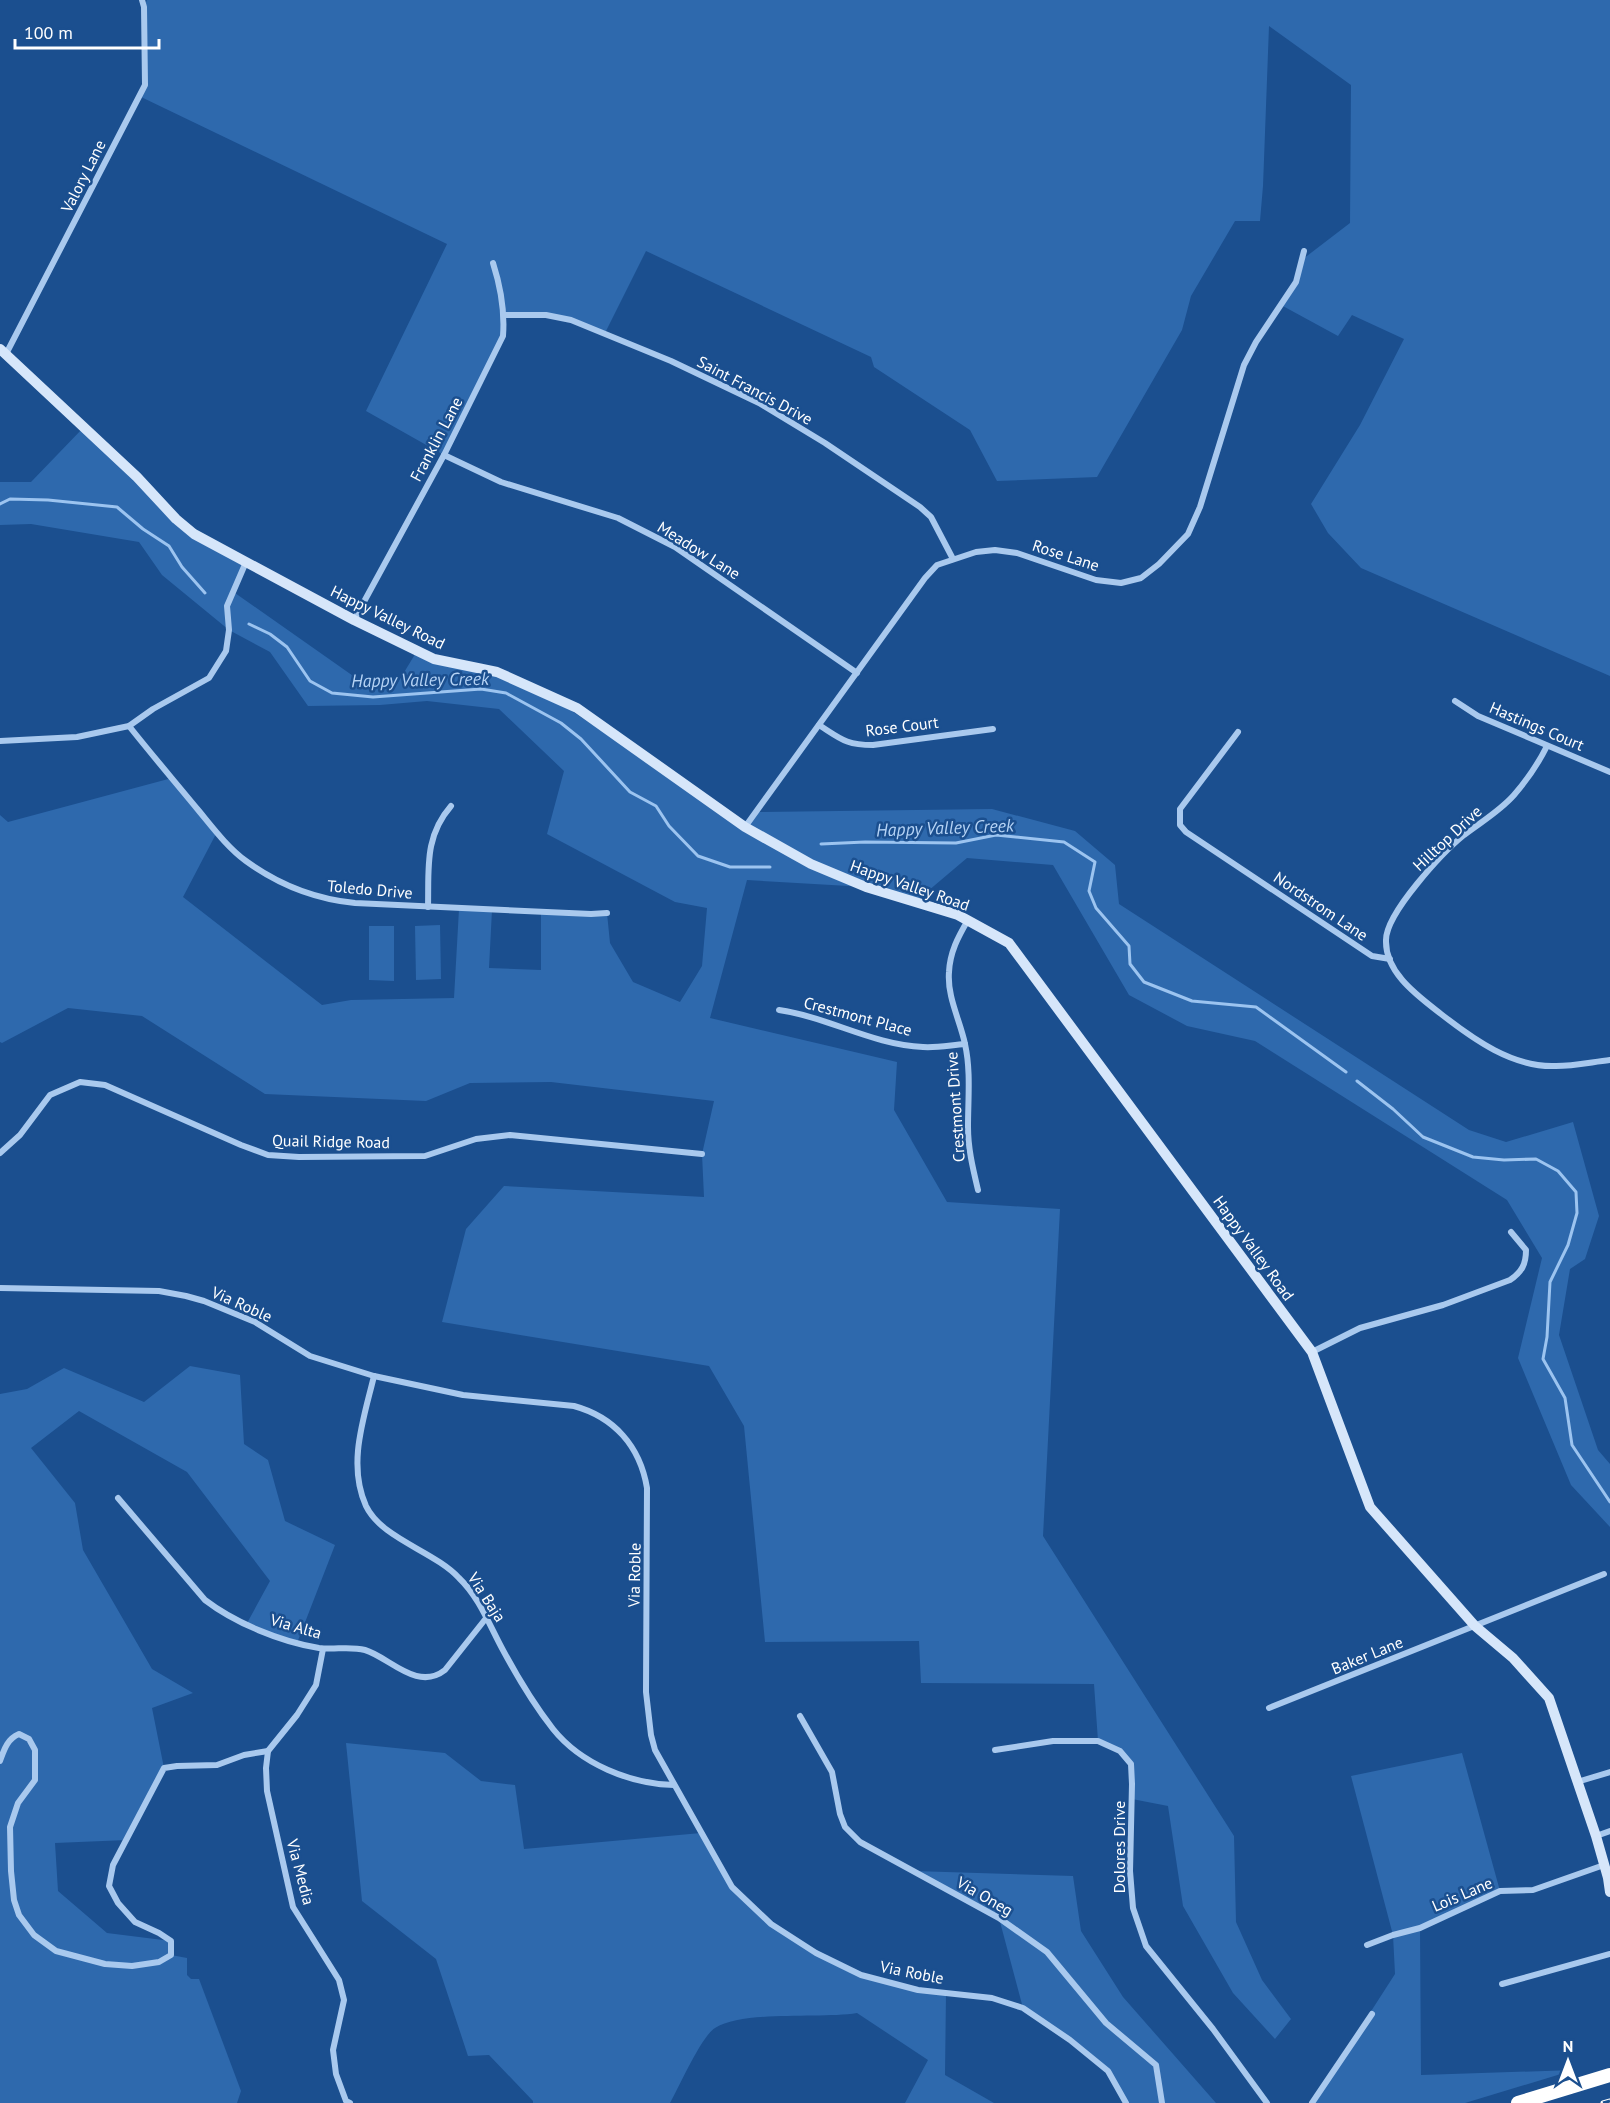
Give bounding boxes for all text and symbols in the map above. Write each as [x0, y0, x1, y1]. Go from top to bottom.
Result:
scale bar [15, 12, 159, 50]
text: 100 m [24, 21, 73, 44]
street label: Valory Lane [56, 136, 110, 217]
street label: Saint Francis Drive [694, 351, 816, 429]
street label: Franklin Lane [405, 393, 467, 485]
street label: Meadow Lane [654, 517, 744, 583]
street label: Rose Lane [1030, 535, 1102, 575]
street label: Happy Valley Road [328, 581, 448, 653]
water label: Happy Valley Creek [351, 667, 490, 692]
street label: Hastings Court [1487, 697, 1588, 755]
street label: Rose Court [864, 712, 940, 740]
street label: Hilltop Drive [1408, 801, 1486, 875]
water label: Happy Valley Creek [876, 814, 1015, 841]
street label: Happy Valley Road [848, 855, 972, 915]
street label: Nordstrom Lane [1270, 867, 1372, 945]
street label: Toledo Drive [327, 875, 413, 903]
street label: Crestmont Place [802, 992, 914, 1040]
street label: Crestmont Drive [941, 1051, 969, 1163]
street label: Quail Ridge Road [272, 1130, 390, 1152]
street label: Happy Valley Road [1209, 1192, 1299, 1304]
street label: Via Roble [208, 1281, 275, 1326]
street label: Via Roble [623, 1543, 645, 1608]
street label: Via Baja [463, 1568, 510, 1626]
street label: Via Alta [267, 1609, 324, 1643]
street label: Baker Lane [1328, 1632, 1406, 1678]
street label: Dolores Drive [1109, 1801, 1129, 1893]
street label: Via Media [282, 1836, 319, 1907]
street label: Via Oneg [952, 1871, 1017, 1920]
street label: Lois Lane [1429, 1872, 1495, 1916]
street label: Via Roble [878, 1956, 945, 1988]
north arrow [1538, 2031, 1598, 2091]
text: N [1563, 2036, 1573, 2056]

